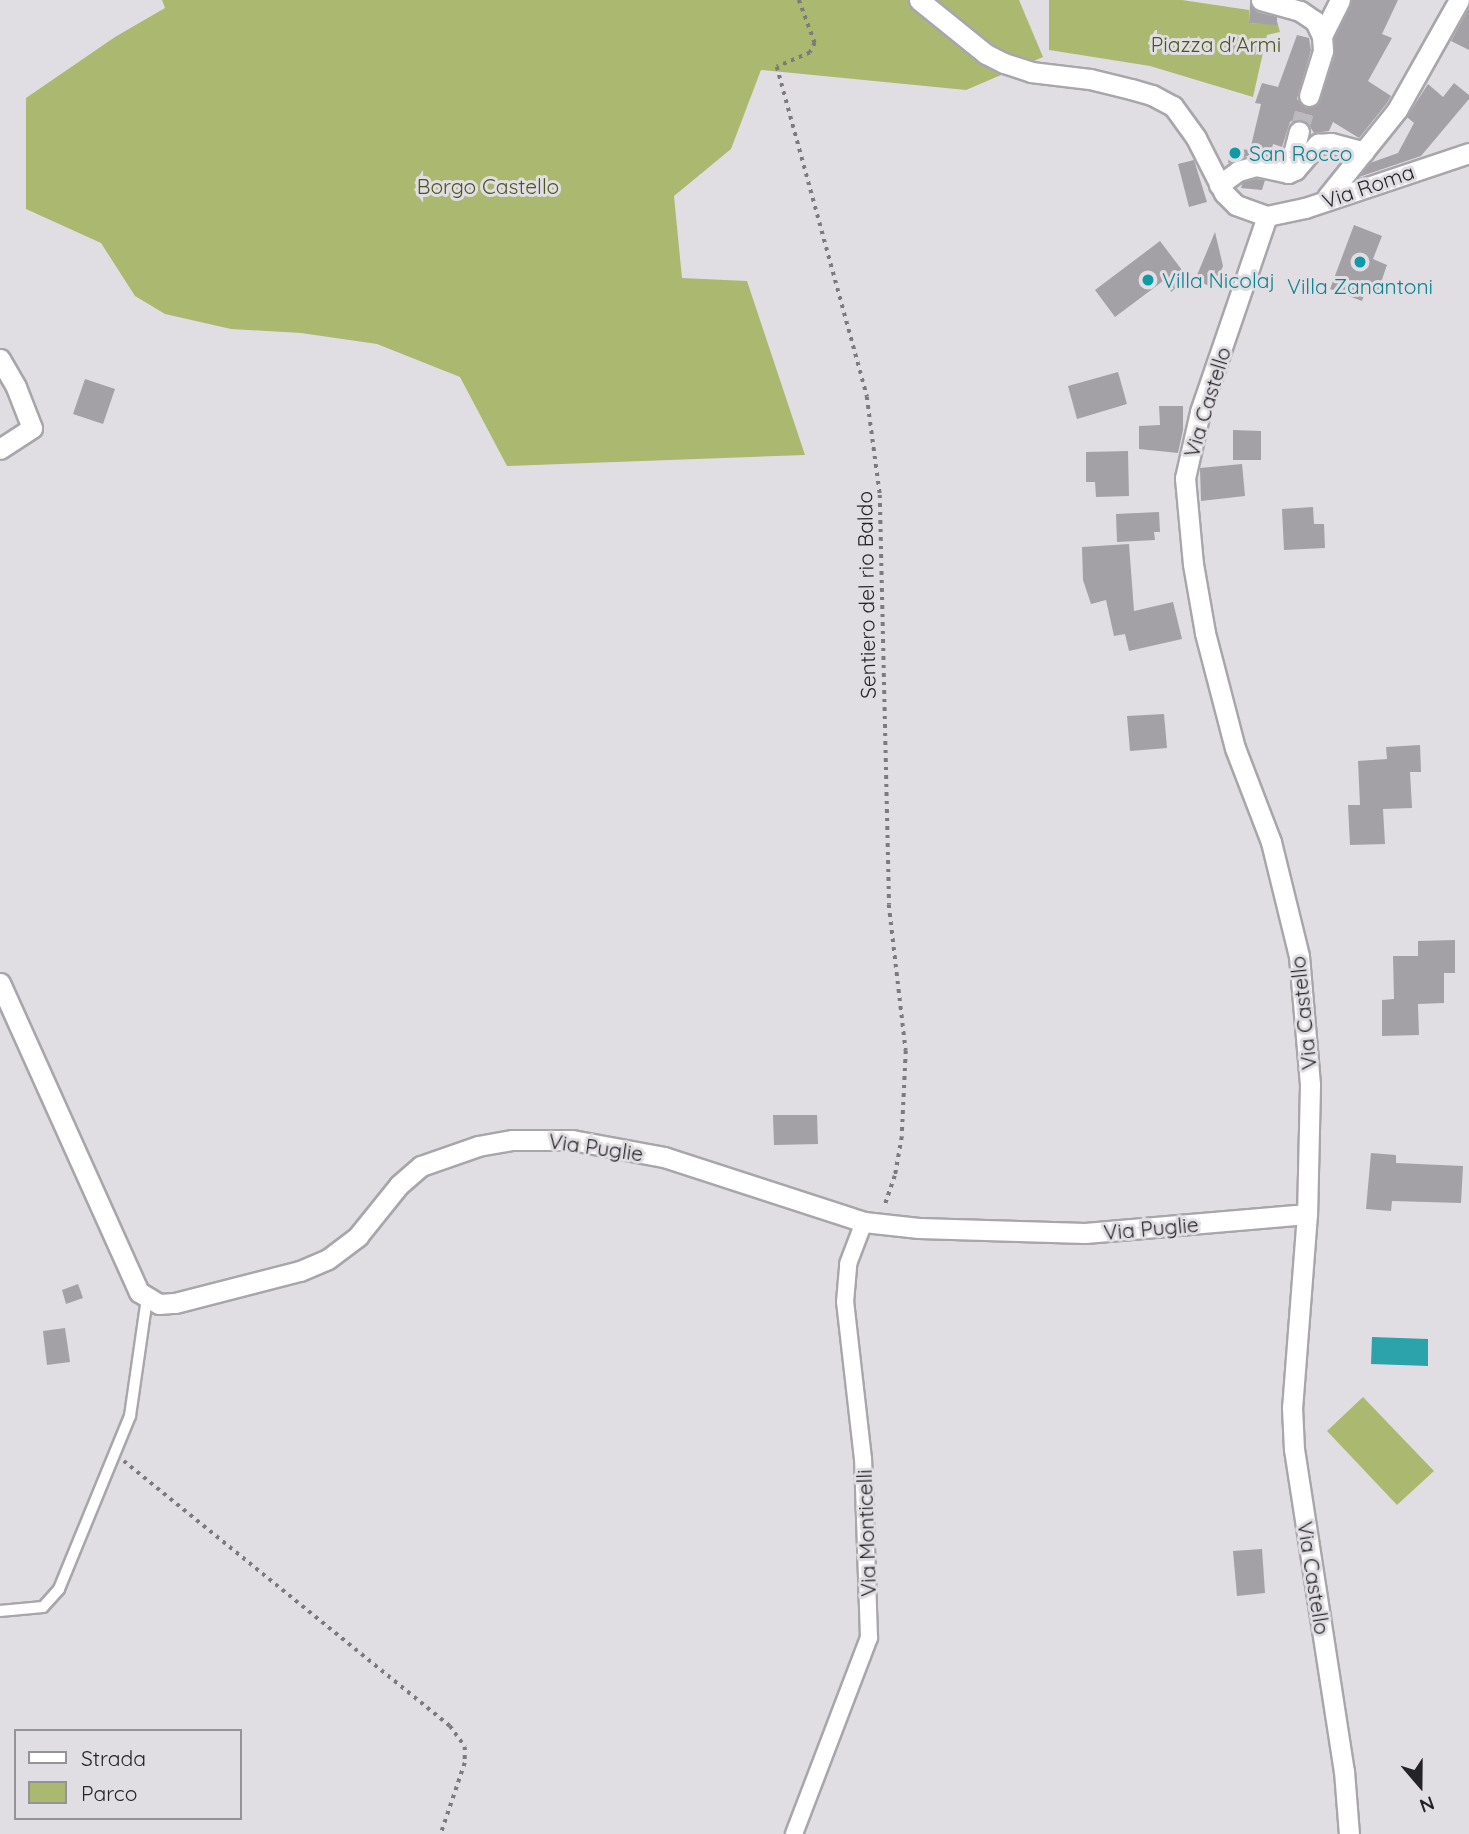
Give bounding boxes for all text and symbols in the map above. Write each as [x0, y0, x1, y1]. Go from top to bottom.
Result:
park label: Piazza d'Armi [1151, 31, 1281, 57]
place label: San Rocco [1249, 140, 1352, 166]
marker: San Rocco [1227, 145, 1243, 161]
street label: Via Roma [1319, 159, 1417, 213]
park label: Borgo Castello [417, 173, 559, 199]
marker: Villa Zanantoni [1352, 254, 1368, 270]
place label: Villa Nicolaj [1162, 267, 1275, 293]
marker: Villa Nicolaj [1140, 272, 1156, 288]
place label: Villa Zanantoni [1287, 273, 1433, 299]
street label: Via Castello [1178, 344, 1236, 460]
street label: Sentiero del rio Baldo [852, 491, 880, 699]
street label: Via Castello [1284, 955, 1322, 1071]
street label: Via Puglie [547, 1128, 645, 1166]
street label: Via Puglie [1102, 1211, 1200, 1245]
street label: Via Monticelli [851, 1469, 881, 1597]
street label: Via Castello [1293, 1520, 1335, 1636]
legend [14, 1729, 242, 1820]
text: Strada [81, 1745, 146, 1771]
north arrow [1385, 1750, 1455, 1820]
text: Parco [81, 1780, 137, 1806]
text: N [1417, 1791, 1438, 1818]

